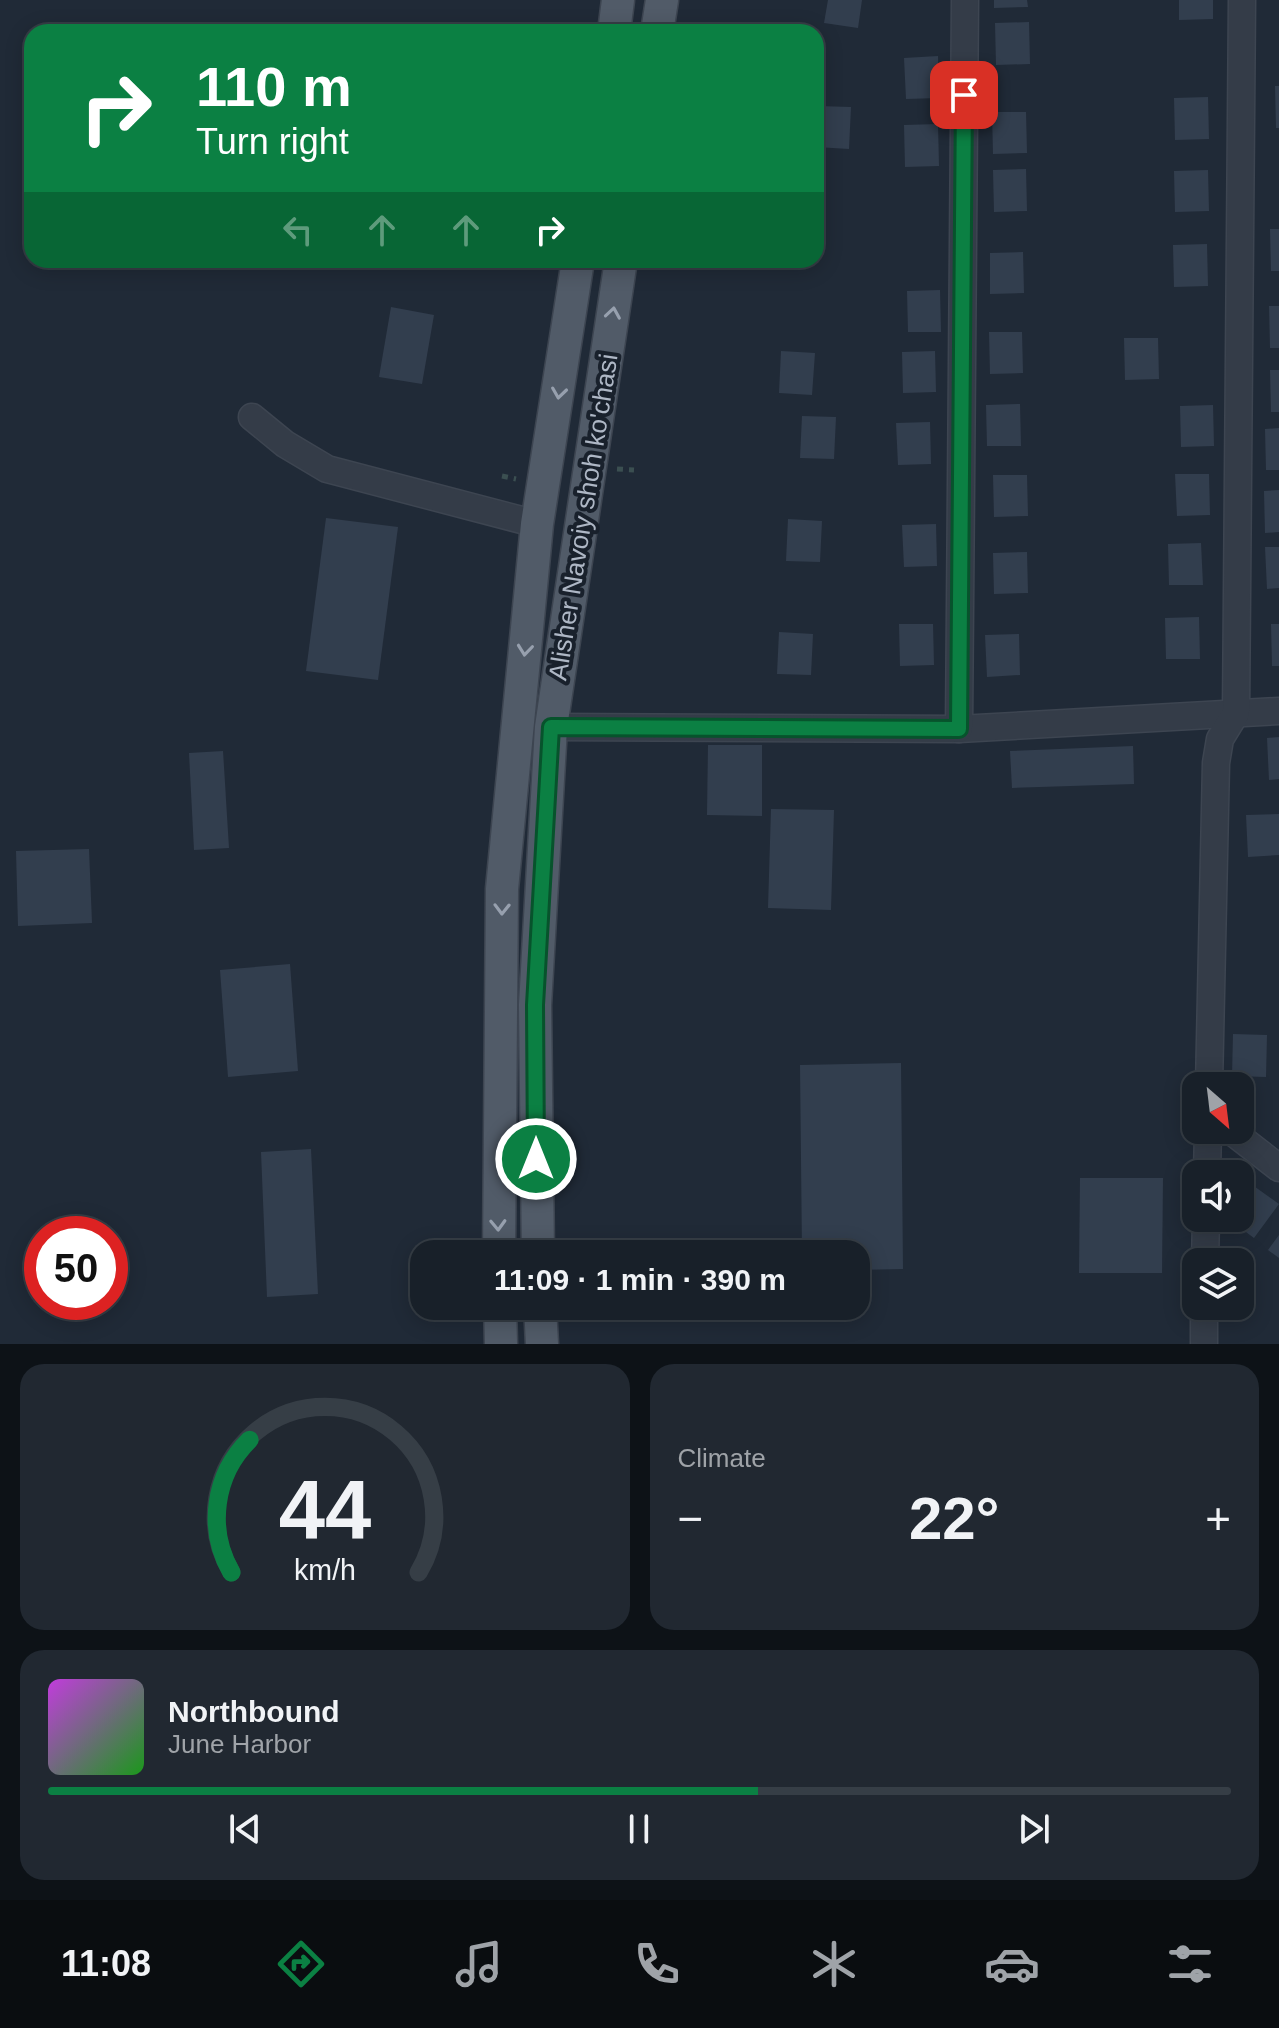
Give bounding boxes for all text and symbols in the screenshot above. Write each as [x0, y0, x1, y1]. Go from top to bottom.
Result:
text: 110 m [196, 55, 352, 118]
icon: right [64, 56, 168, 160]
pin [930, 61, 998, 129]
icon: arrive [942, 73, 986, 117]
text: Turn right [196, 121, 349, 162]
icon: left [276, 208, 320, 252]
icon: ahead [360, 208, 404, 252]
icon: ahead [444, 208, 488, 252]
icon: right [528, 208, 572, 252]
one-way arrow [604, 306, 621, 320]
street label: Alisher Navoiy shoh ko'chasi [542, 352, 624, 682]
one-way arrow [551, 386, 568, 400]
one-way arrow [517, 644, 534, 657]
one-way arrow [493, 903, 510, 916]
north arrow [1182, 1072, 1254, 1144]
map controls [1182, 1072, 1254, 1320]
position arrow [494, 1117, 578, 1201]
button: sound [1182, 1160, 1254, 1232]
speed limit sign: 50 [24, 1216, 128, 1320]
one-way arrow [489, 1219, 507, 1232]
button: layers [1182, 1248, 1254, 1320]
text: 11:09 · 1 min · 390 m [494, 1263, 786, 1296]
text: Climate [678, 1443, 766, 1473]
text: 44 [278, 1464, 371, 1557]
text: 22° [909, 1485, 1000, 1552]
text: − [678, 1494, 703, 1543]
text: + [1205, 1494, 1231, 1543]
text: km/h [294, 1554, 356, 1586]
text: Northbound [168, 1695, 340, 1728]
text: June Harbor [168, 1729, 311, 1759]
icon: previous [223, 1807, 267, 1851]
icon: pause [617, 1807, 661, 1851]
icon: next [1012, 1807, 1056, 1851]
icon: directions [273, 1936, 329, 1992]
icon: music [451, 1936, 507, 1992]
icon: phone [629, 1936, 685, 1992]
icon: climate [806, 1936, 862, 1992]
icon: car [984, 1936, 1040, 1992]
icon: filters [1162, 1936, 1218, 1992]
text: 11:08 [61, 1943, 151, 1984]

